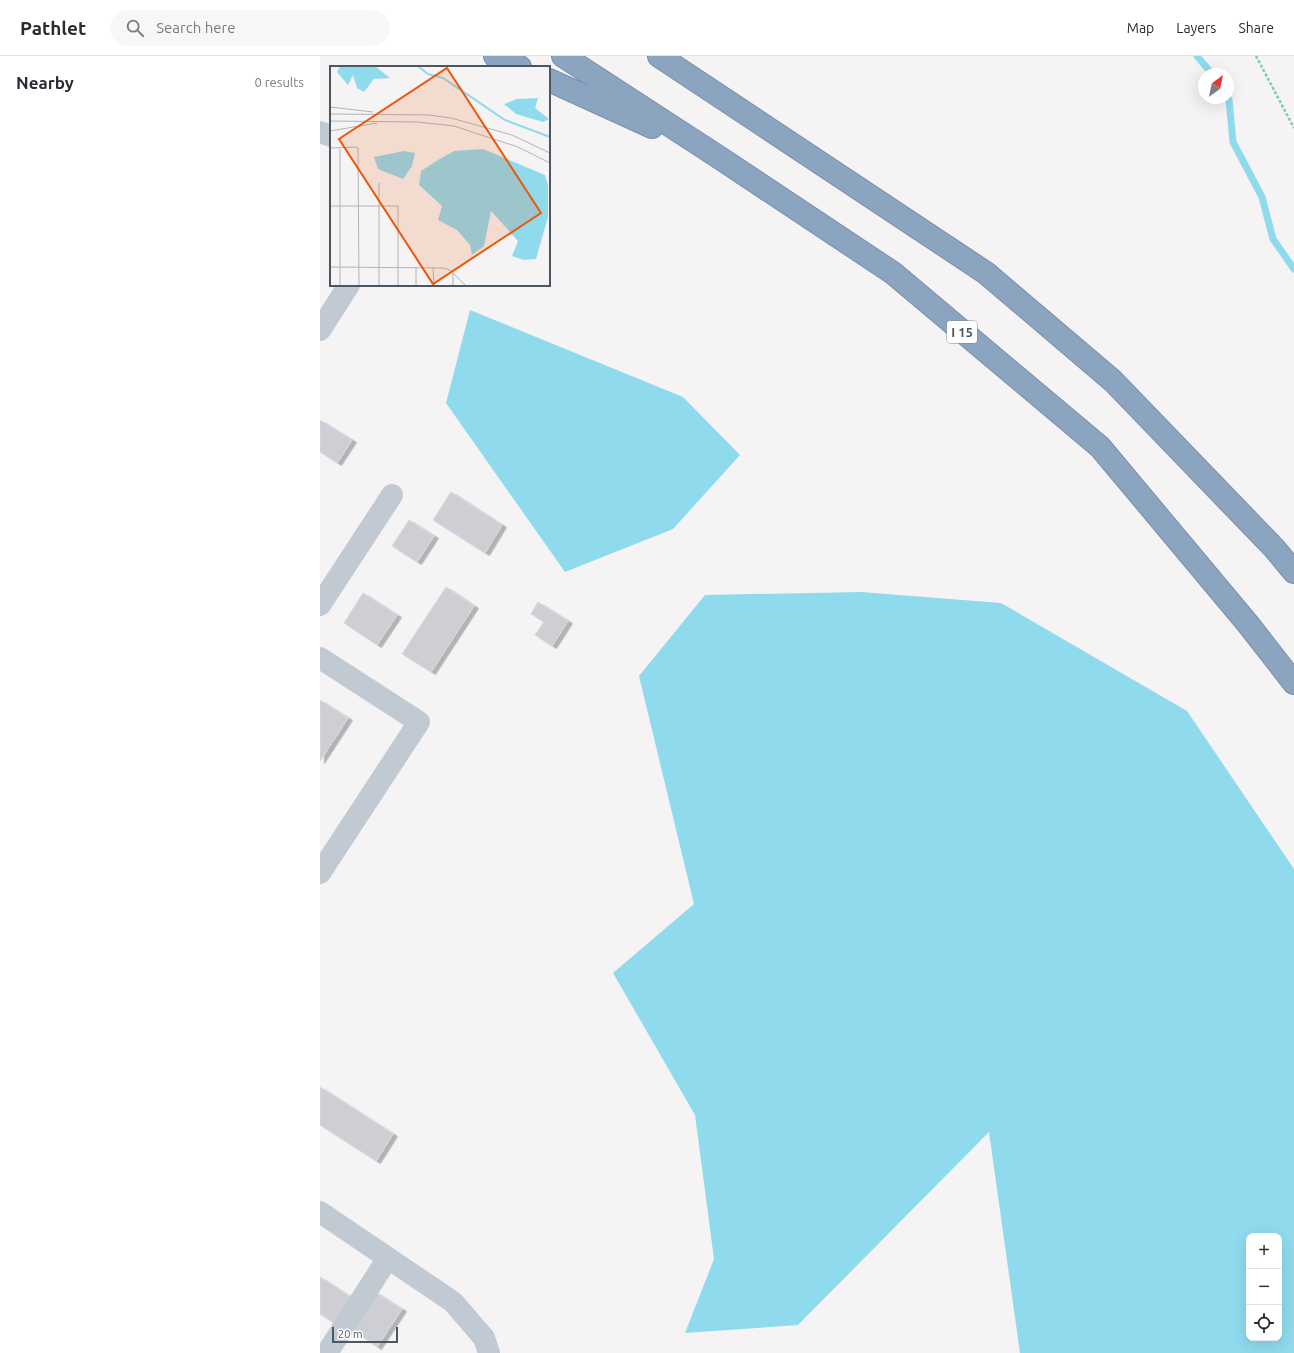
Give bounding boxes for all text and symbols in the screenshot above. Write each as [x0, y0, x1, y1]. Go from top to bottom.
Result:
search box [110, 10, 390, 46]
text: Pathlet [20, 17, 86, 39]
icon: search [124, 17, 146, 39]
text: Search here [156, 19, 236, 36]
text: Map [1127, 20, 1154, 36]
text: Layers [1176, 20, 1216, 36]
text: Share [1238, 20, 1274, 36]
inset map [330, 66, 550, 286]
north arrow [1198, 68, 1234, 104]
text: Nearby [16, 73, 74, 92]
text: 0 results [254, 75, 304, 89]
road number: I 15 [947, 321, 977, 343]
map controls [1246, 1233, 1282, 1341]
button: + [1246, 1233, 1282, 1269]
button: − [1246, 1269, 1282, 1305]
button: locate [1246, 1305, 1282, 1341]
scale bar [332, 1325, 398, 1344]
text: 20 m [338, 1328, 362, 1340]

